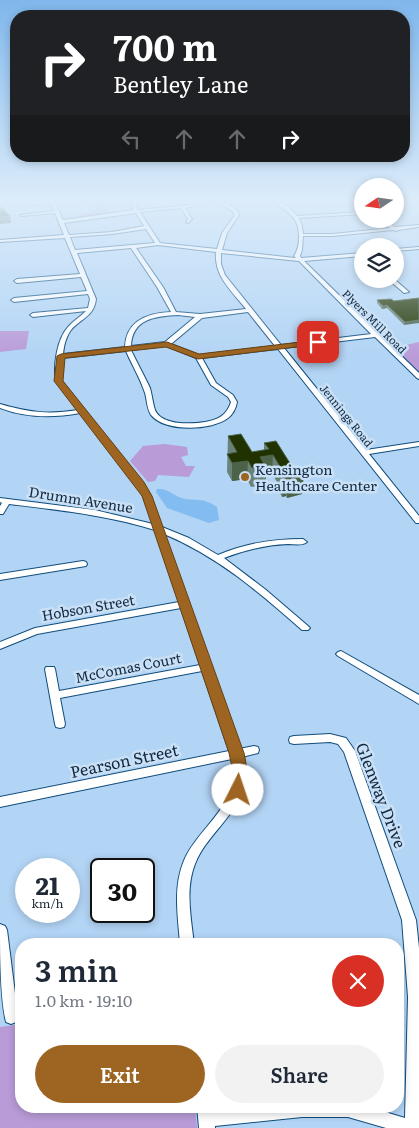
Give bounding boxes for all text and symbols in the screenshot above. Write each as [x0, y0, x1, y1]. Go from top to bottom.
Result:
text: 700 m [113, 20, 217, 72]
icon: right [30, 30, 95, 95]
text: Bentley Lane [113, 67, 248, 100]
icon: left [117, 125, 145, 153]
icon: ahead [170, 125, 198, 153]
icon: ahead [223, 125, 251, 153]
icon: right [276, 125, 304, 153]
north arrow [354, 178, 404, 228]
map controls [354, 178, 404, 288]
button: layers [354, 238, 404, 288]
street label: Plyers Mill Road [339, 285, 411, 357]
pin [297, 321, 339, 363]
icon: arrive [304, 328, 332, 356]
street label: Jennings Road [317, 380, 377, 450]
place label: Kensington Healthcare Center [255, 459, 377, 495]
marker: Kensington Healthcare Center [239, 471, 251, 483]
street label: Drumm Avenue [27, 481, 135, 517]
street label: Hobson Street [40, 589, 136, 625]
street label: McComas Court [73, 647, 183, 687]
street label: Pearson Street [68, 737, 181, 783]
street label: Glenway Drive [351, 739, 413, 851]
position arrow [211, 763, 263, 815]
speed limit sign: 30 [90, 858, 155, 923]
text: 21 [36, 866, 59, 903]
text: km/h [32, 894, 63, 912]
text: 3 min [35, 947, 118, 991]
button: close [332, 955, 384, 1007]
text: 1.0 km · 19:10 [35, 988, 132, 1012]
button: Exit [35, 1045, 205, 1103]
button: Share [215, 1045, 384, 1103]

